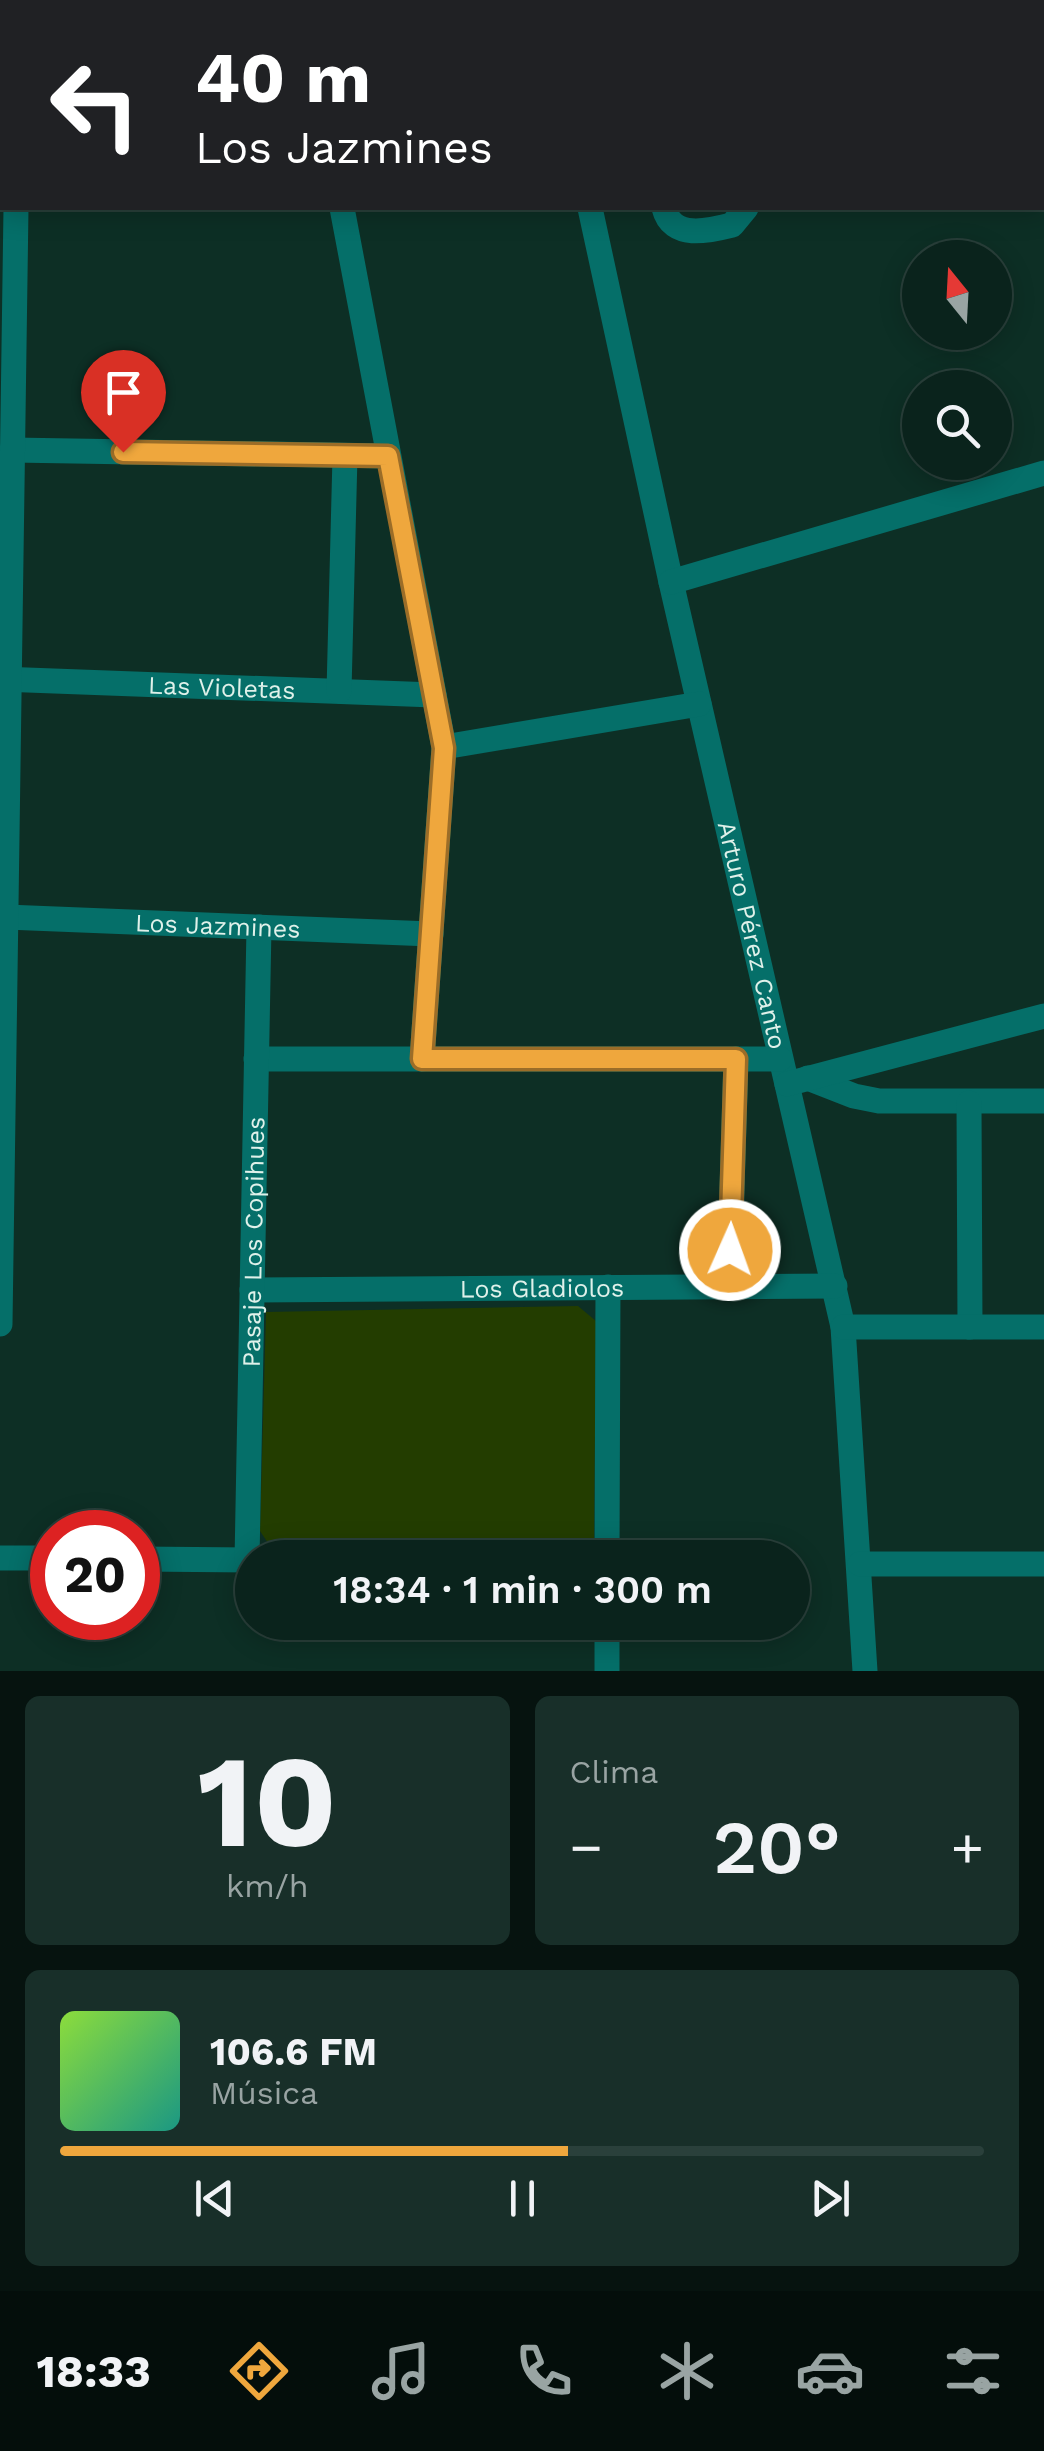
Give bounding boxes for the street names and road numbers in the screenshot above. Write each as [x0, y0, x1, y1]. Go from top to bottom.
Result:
street label: Las Violetas [148, 670, 296, 704]
street label: Arturo Pérez Canto [712, 818, 793, 1052]
street label: Los Jazmines [135, 908, 301, 943]
street label: Pasaje Los Copihues [236, 1116, 270, 1368]
street label: Los Gladiolos [460, 1273, 624, 1303]

